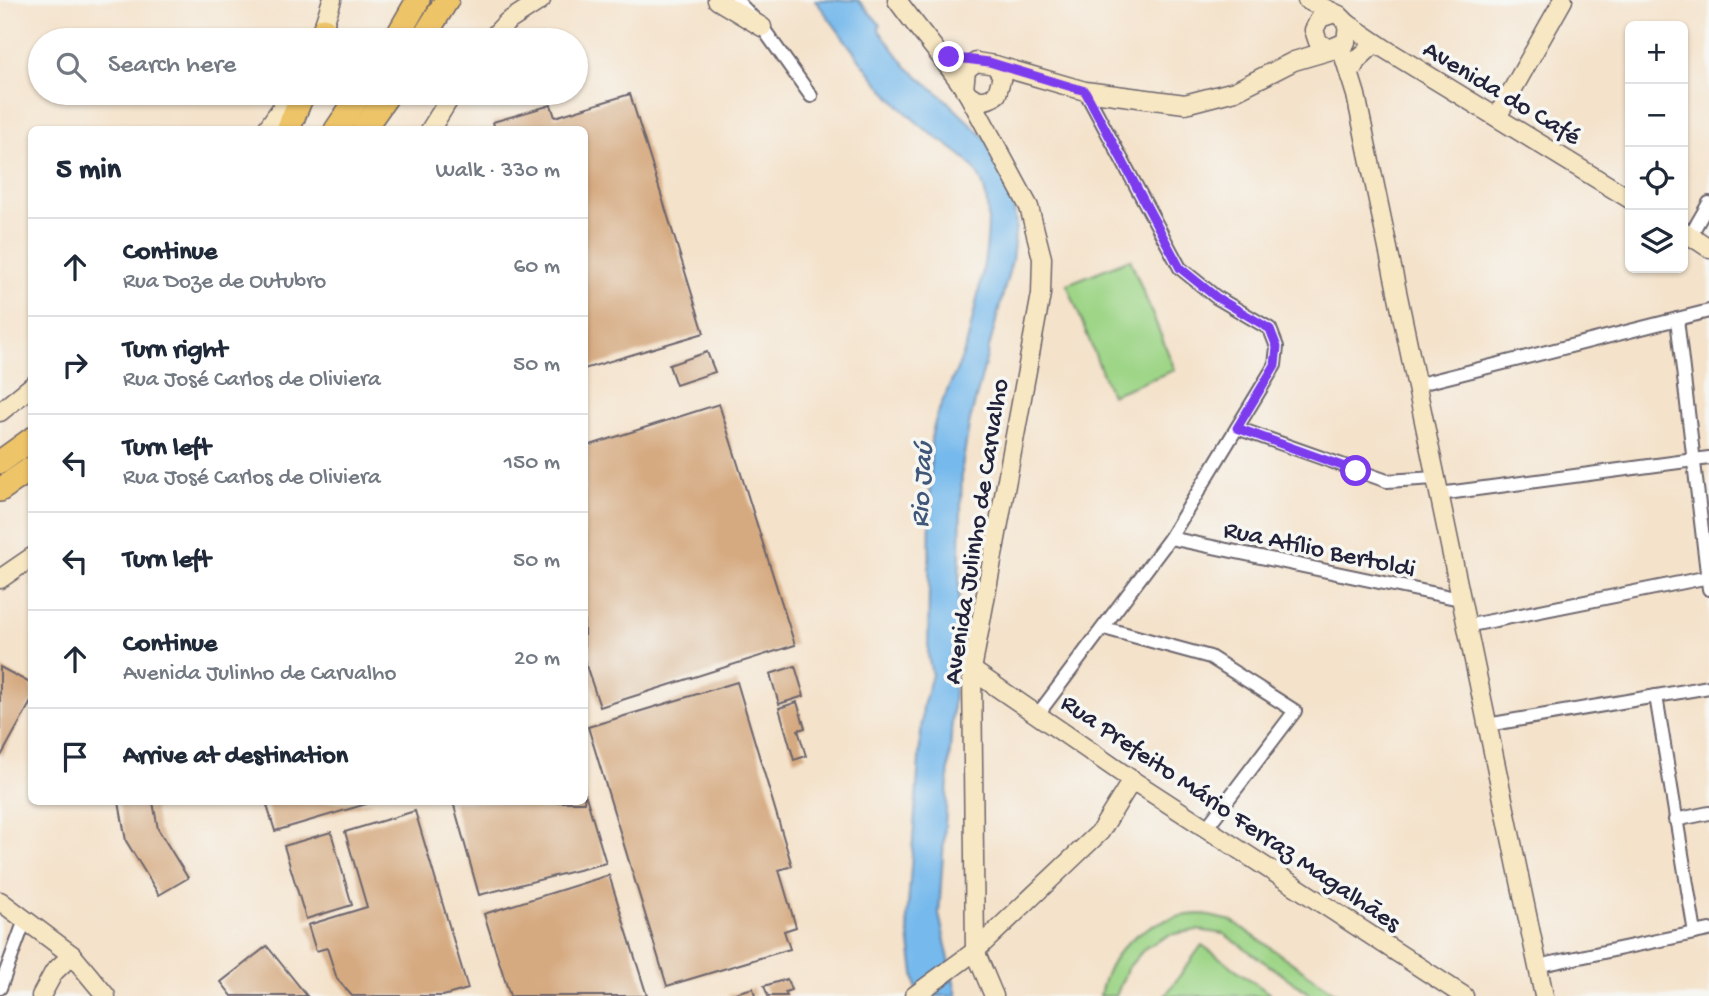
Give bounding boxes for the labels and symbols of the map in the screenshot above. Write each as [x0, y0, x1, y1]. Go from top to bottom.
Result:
street label: Avenida do Café [1416, 36, 1586, 154]
route end [933, 41, 964, 72]
street label: Avenida Julinho de Carvalho [939, 377, 1018, 687]
water label: Rio Jaú [905, 439, 942, 529]
route start [1340, 455, 1371, 486]
street label: Rua Atílio Bertoldi [1220, 516, 1418, 587]
street label: Rua Prefeito Mário Ferraz Magalhães [1053, 689, 1407, 941]

